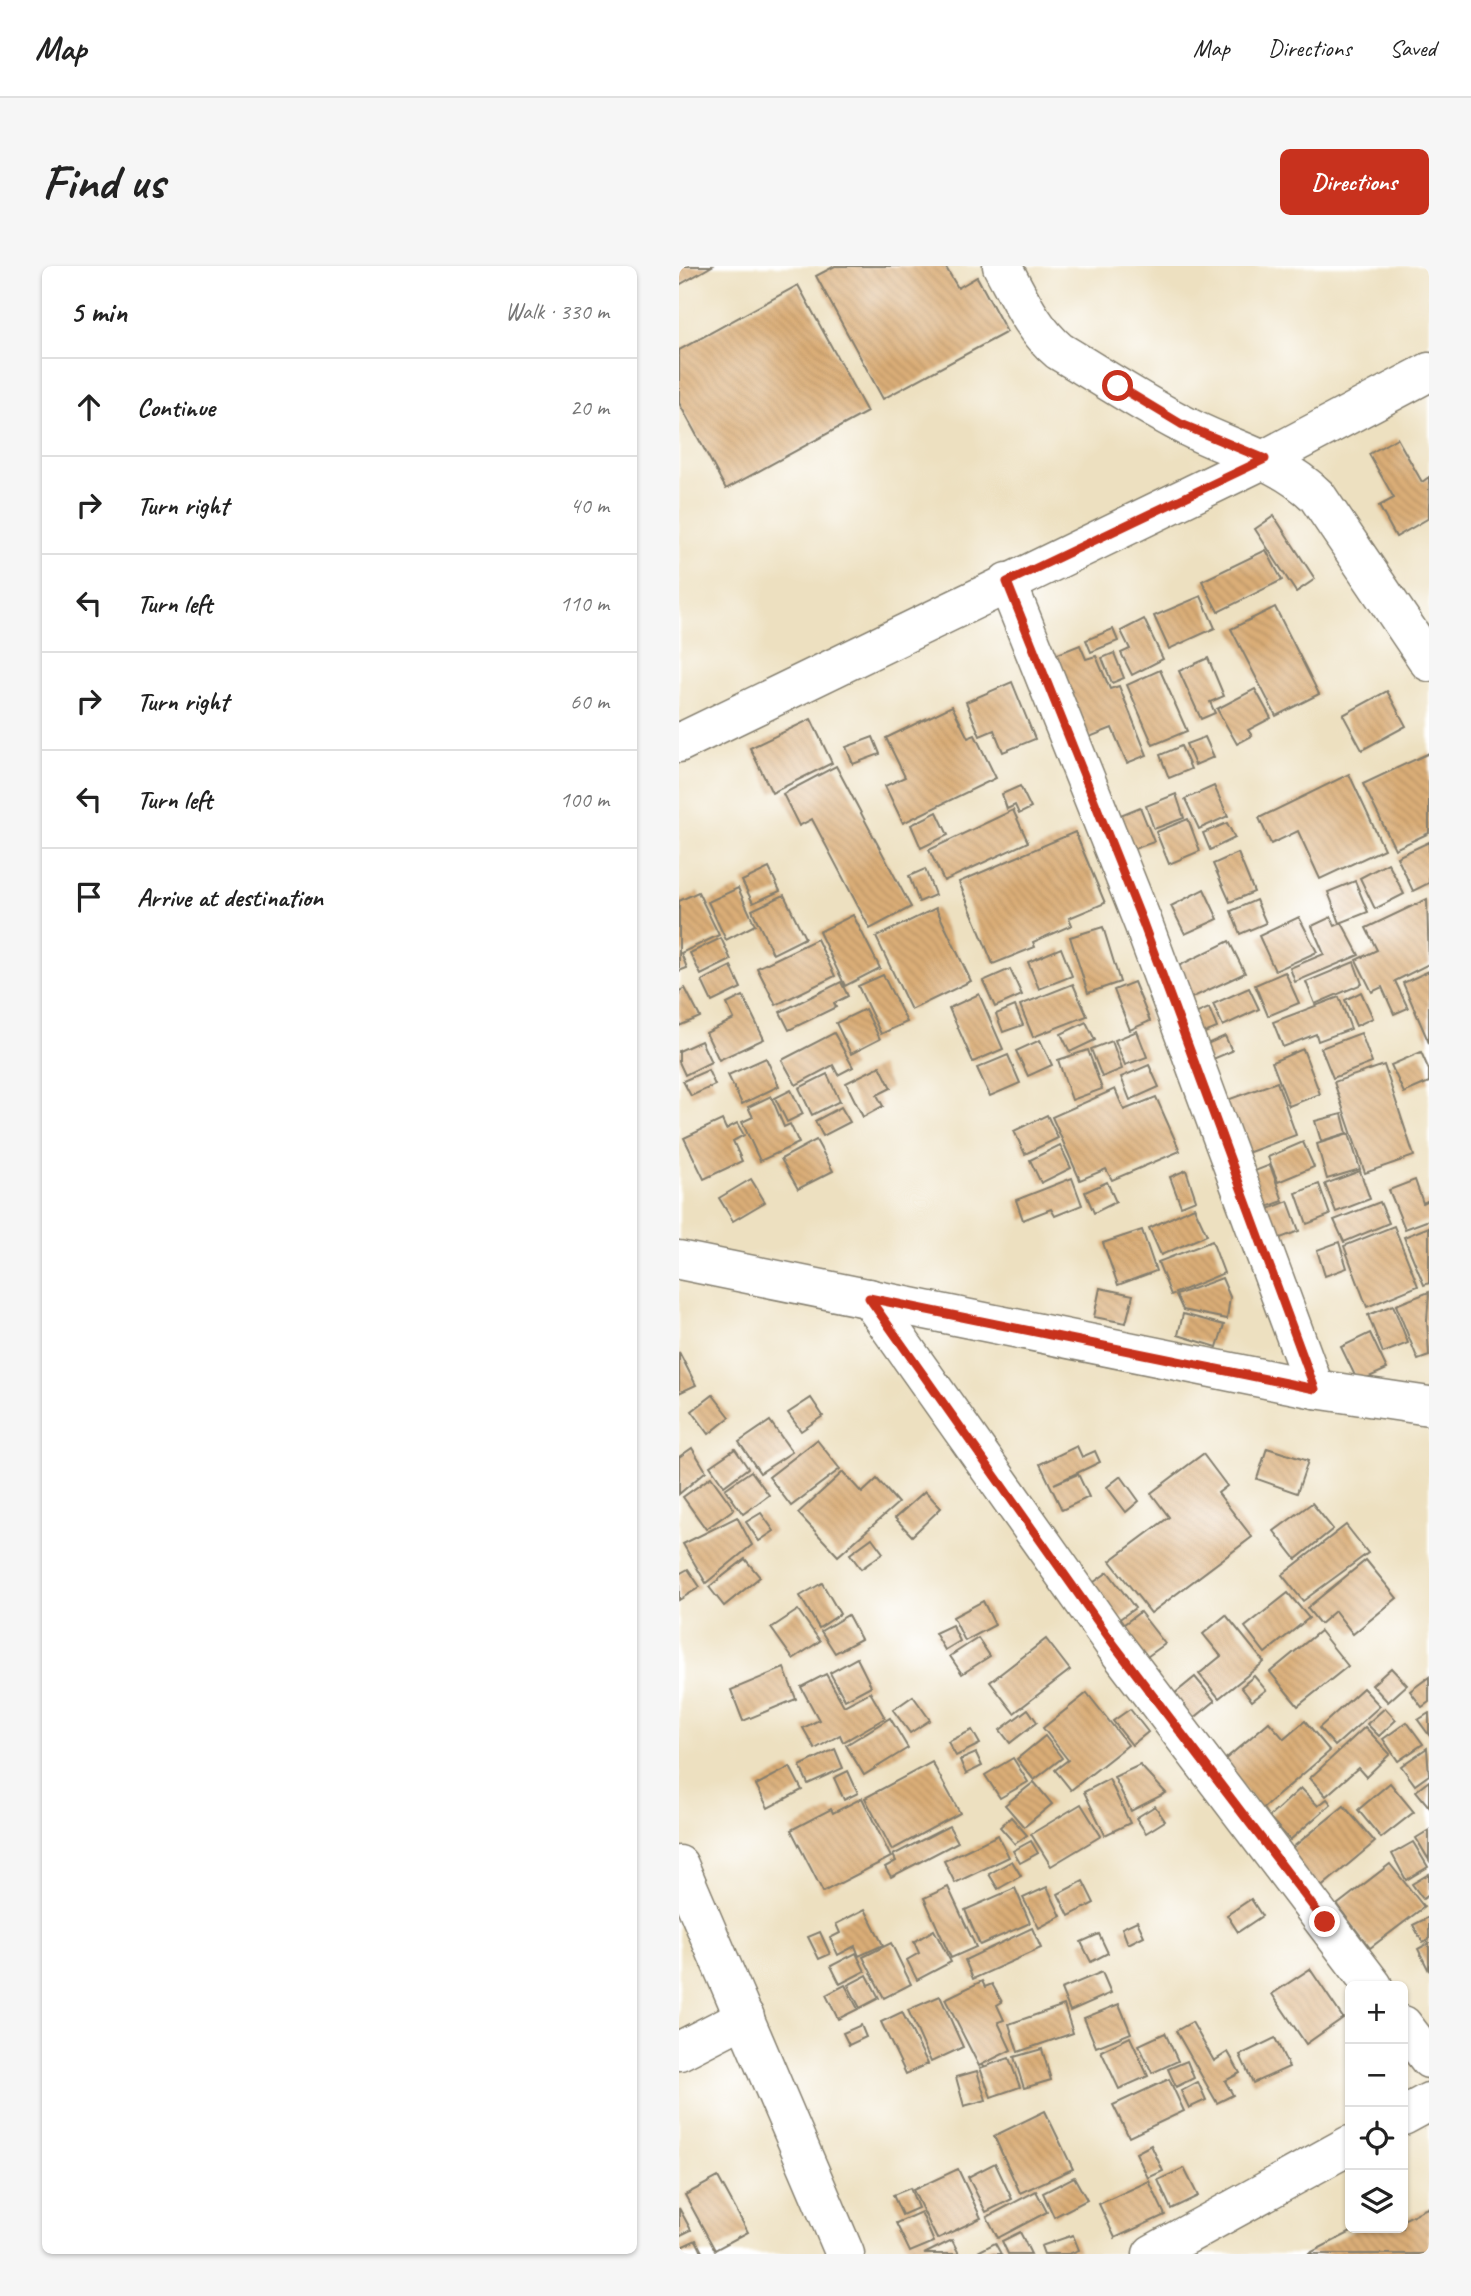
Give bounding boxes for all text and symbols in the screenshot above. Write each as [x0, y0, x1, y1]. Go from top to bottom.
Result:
text: Map [35, 27, 86, 69]
text: Map [1193, 33, 1230, 63]
text: Directions [1268, 33, 1351, 63]
text: Saved [1389, 33, 1436, 63]
button: Directions [1280, 149, 1429, 215]
text: Find us [42, 151, 164, 213]
text: 5 min [70, 293, 127, 331]
text: Walk · 330 m [505, 297, 609, 326]
route start [1102, 370, 1133, 401]
icon: ahead [70, 388, 108, 426]
text: Continue [137, 391, 215, 424]
text: 20 m [570, 393, 609, 422]
icon: right [70, 486, 108, 524]
text: Turn right [137, 489, 228, 522]
text: 40 m [570, 491, 609, 520]
icon: left [70, 584, 108, 622]
text: Turn left [137, 587, 212, 620]
text: 110 m [560, 589, 609, 618]
icon: right [70, 682, 108, 720]
text: Turn right [137, 685, 228, 718]
text: 60 m [570, 687, 609, 716]
icon: left [70, 780, 108, 818]
text: Turn left [137, 783, 212, 816]
text: 100 m [560, 785, 609, 814]
icon: arrive [70, 878, 108, 916]
text: Arrive at destination [137, 881, 323, 914]
route end [1309, 1906, 1340, 1937]
map controls [1345, 1981, 1408, 2233]
button: + [1345, 1981, 1408, 2044]
button: − [1345, 2044, 1408, 2107]
button: locate [1345, 2107, 1408, 2170]
button: layers [1345, 2170, 1408, 2233]

